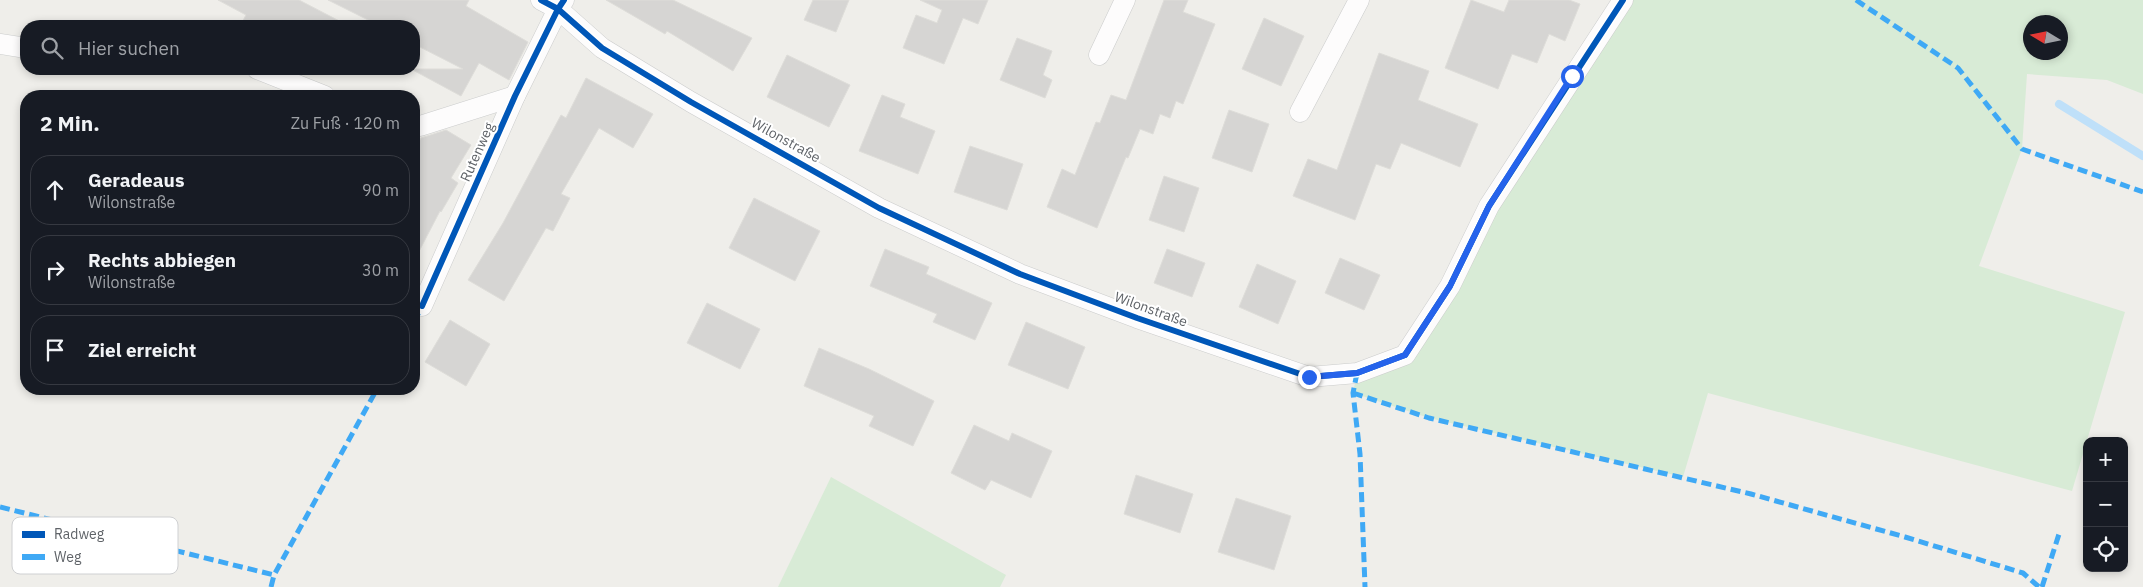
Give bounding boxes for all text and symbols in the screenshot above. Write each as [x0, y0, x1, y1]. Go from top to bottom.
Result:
north arrow [2023, 15, 2068, 60]
search box [20, 20, 420, 75]
icon: search [38, 34, 66, 62]
text: Hier suchen [78, 36, 180, 60]
route start [1561, 65, 1584, 88]
text: 2 Min. [40, 109, 100, 137]
text: Zu Fuß · 120 m [291, 113, 400, 133]
street label: Wilonstraße [748, 114, 824, 167]
street label: Rutenweg [456, 119, 498, 184]
text: Geradeaus [88, 168, 185, 192]
icon: ahead [41, 176, 69, 204]
text: 90 m [362, 180, 399, 200]
text: Wilonstraße [88, 192, 175, 212]
text: Rechts abbiegen [88, 248, 236, 272]
icon: right [41, 256, 69, 284]
text: 30 m [362, 260, 399, 280]
text: Wilonstraße [88, 272, 175, 292]
street label: Wilonstraße [1112, 287, 1190, 331]
icon: arrive [41, 336, 69, 364]
text: Ziel erreicht [88, 338, 196, 362]
route end [1298, 366, 1321, 389]
map controls [2083, 437, 2128, 572]
button: + [2083, 437, 2128, 482]
button: − [2083, 482, 2128, 527]
legend [12, 517, 178, 574]
text: Radweg [54, 525, 105, 543]
button: locate [2083, 527, 2128, 572]
text: Weg [54, 548, 82, 566]

